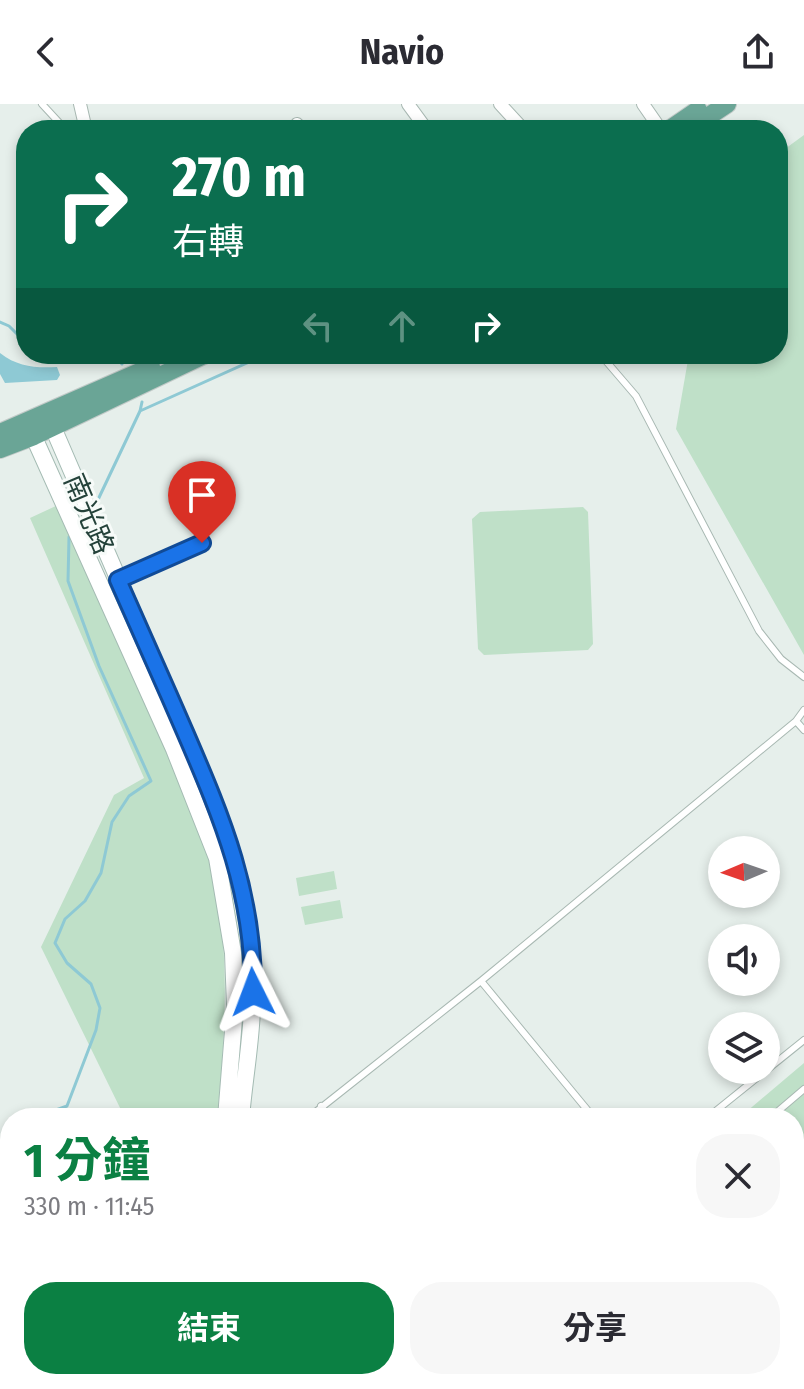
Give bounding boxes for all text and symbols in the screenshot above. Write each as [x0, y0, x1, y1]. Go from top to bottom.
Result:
icon: back [24, 30, 68, 74]
text: Navio [360, 30, 444, 74]
icon: share [736, 30, 780, 74]
text: 270 m [172, 144, 306, 211]
icon: right [40, 152, 144, 256]
text: 右轉 [172, 220, 244, 264]
icon: left [296, 304, 340, 348]
icon: ahead [380, 304, 424, 348]
icon: right [464, 304, 508, 348]
pin [168, 461, 236, 543]
street label: 南光路 [57, 469, 121, 559]
icon: arrive [180, 473, 224, 517]
north arrow [708, 836, 780, 908]
map controls [708, 836, 780, 1084]
button: sound [708, 924, 780, 996]
position arrow [211, 950, 295, 1034]
button: layers [708, 1012, 780, 1084]
text: 1 分鐘 [24, 1132, 150, 1190]
button: close [696, 1134, 780, 1218]
text: 330 m · 11:45 [24, 1191, 154, 1222]
button: 結束 [24, 1282, 394, 1374]
button: 分享 [410, 1282, 780, 1374]

